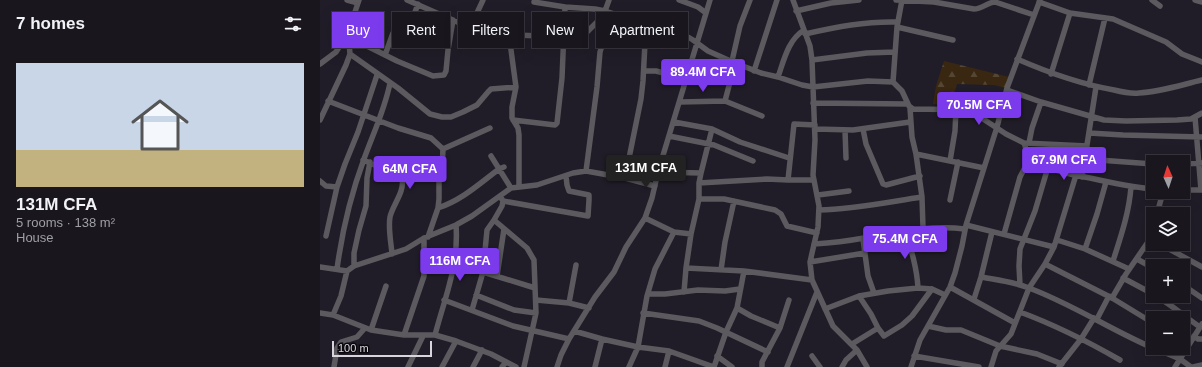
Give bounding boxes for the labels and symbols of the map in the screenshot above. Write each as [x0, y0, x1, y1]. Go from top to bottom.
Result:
pin: 89.4M CFA [657, 59, 749, 93]
pin: 70.5M CFA [933, 92, 1025, 126]
pin: 67.9M CFA [1018, 147, 1110, 181]
pin: 131M CFA [605, 155, 687, 189]
north arrow [1146, 155, 1190, 199]
pin: 64M CFA [373, 156, 447, 190]
pin: 75.4M CFA [859, 226, 951, 260]
pin: 116M CFA [419, 248, 501, 282]
scale bar [332, 339, 432, 358]

